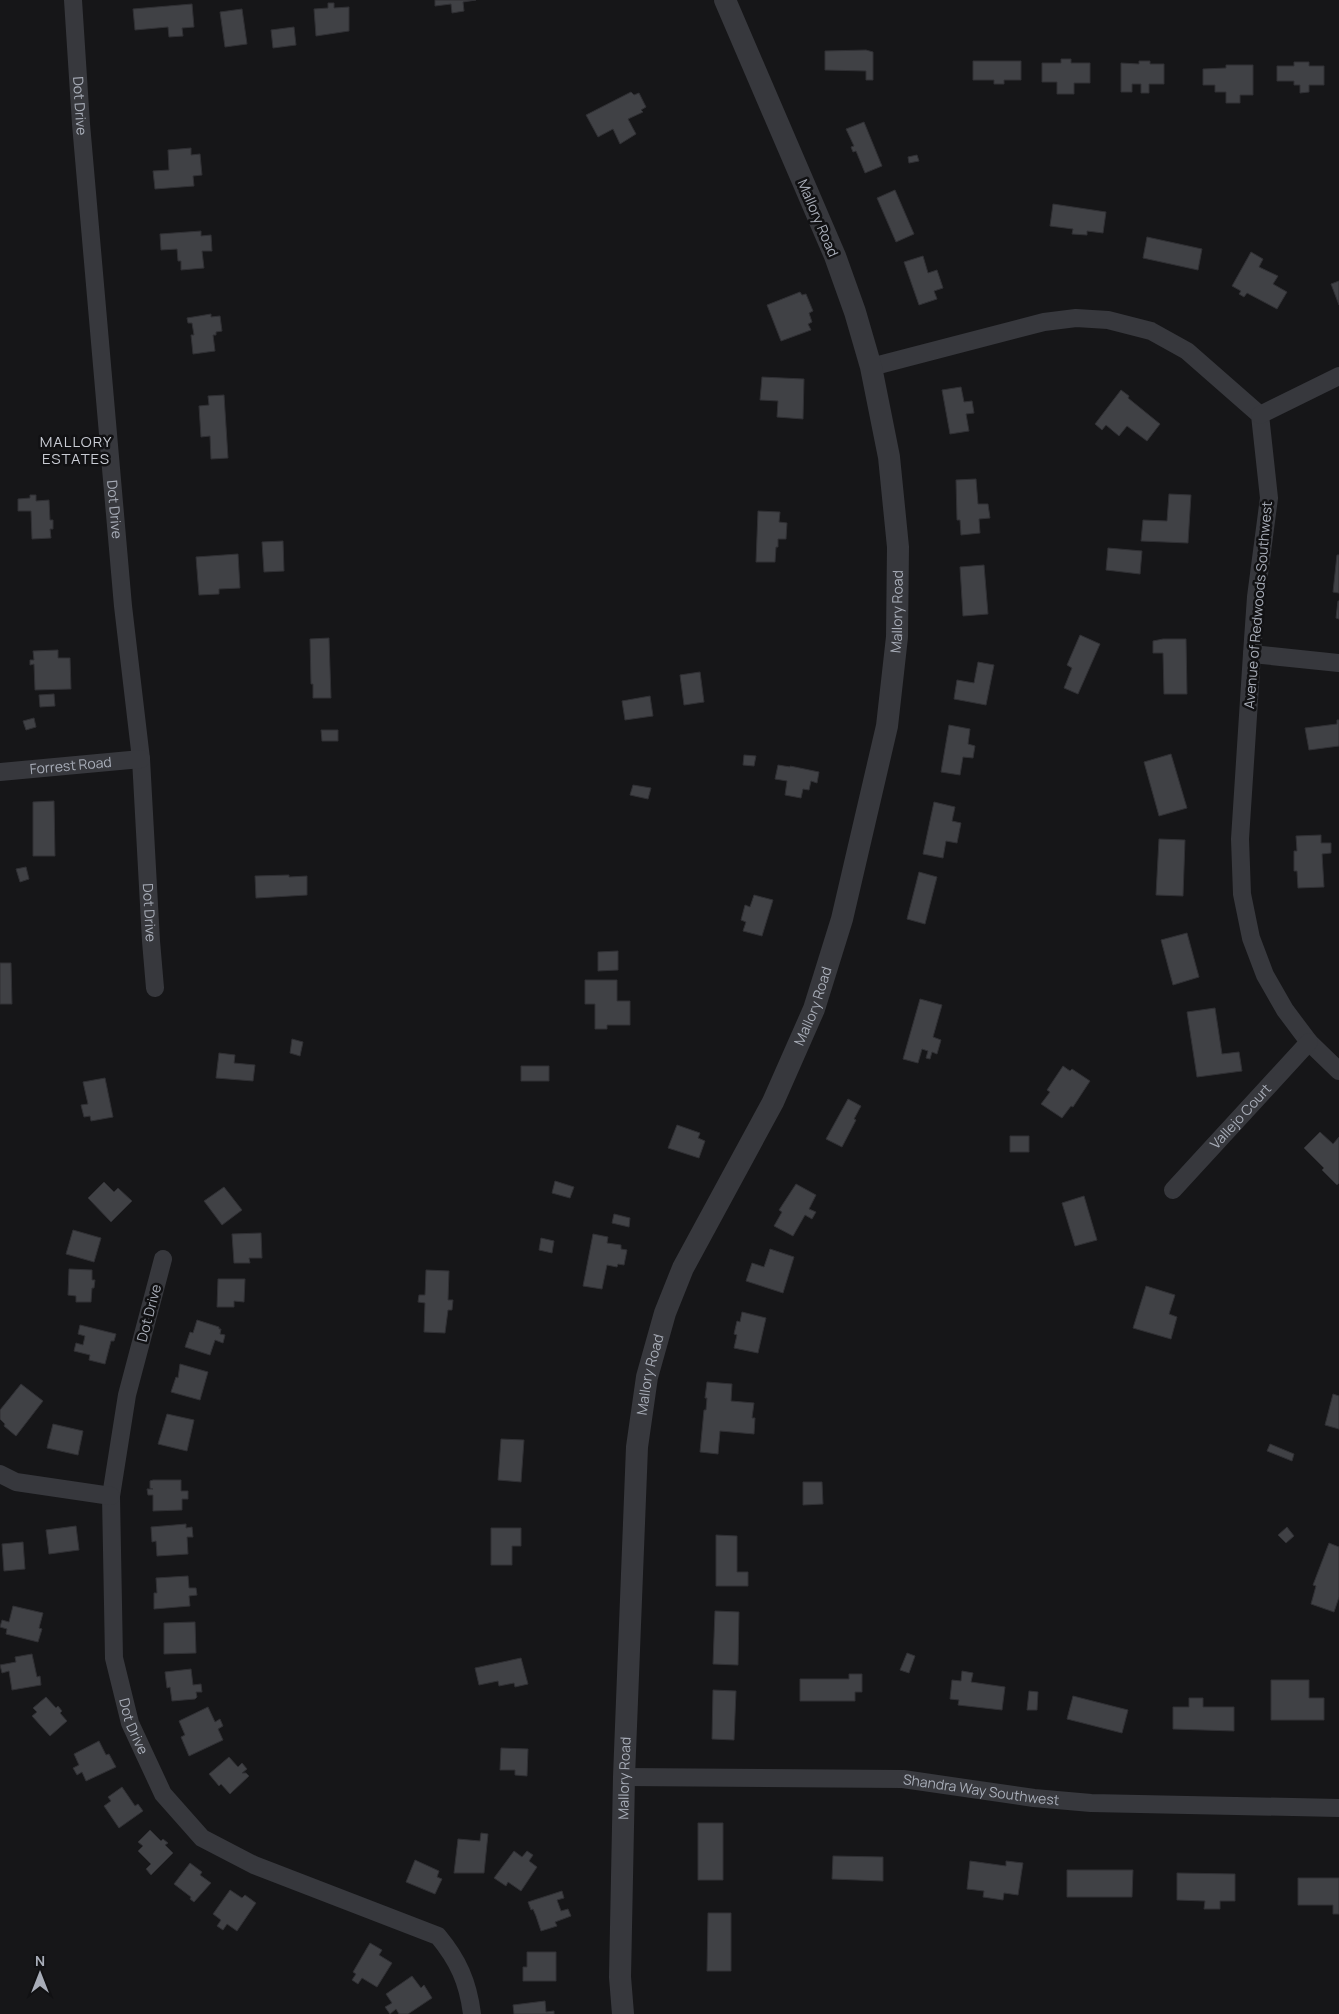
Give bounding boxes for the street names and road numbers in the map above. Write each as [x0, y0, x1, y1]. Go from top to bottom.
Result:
street label: Dot Drive [69, 76, 92, 136]
street label: Mallory Road [794, 176, 843, 260]
street label: Dot Drive [103, 479, 127, 539]
street label: Avenue of Redwoods Southwest [1239, 500, 1276, 710]
street label: Mallory Road [885, 570, 907, 654]
street label: Forrest Road [29, 752, 112, 778]
street label: Dot Drive [139, 883, 161, 943]
street label: Mallory Road [789, 964, 836, 1048]
street label: Vallejo Court [1205, 1079, 1275, 1153]
street label: Dot Drive [132, 1282, 165, 1344]
street label: Mallory Road [632, 1332, 668, 1416]
street label: Dot Drive [115, 1696, 153, 1757]
street label: Mallory Road [613, 1736, 635, 1820]
street label: Shandra Way Southwest [902, 1769, 1061, 1809]

